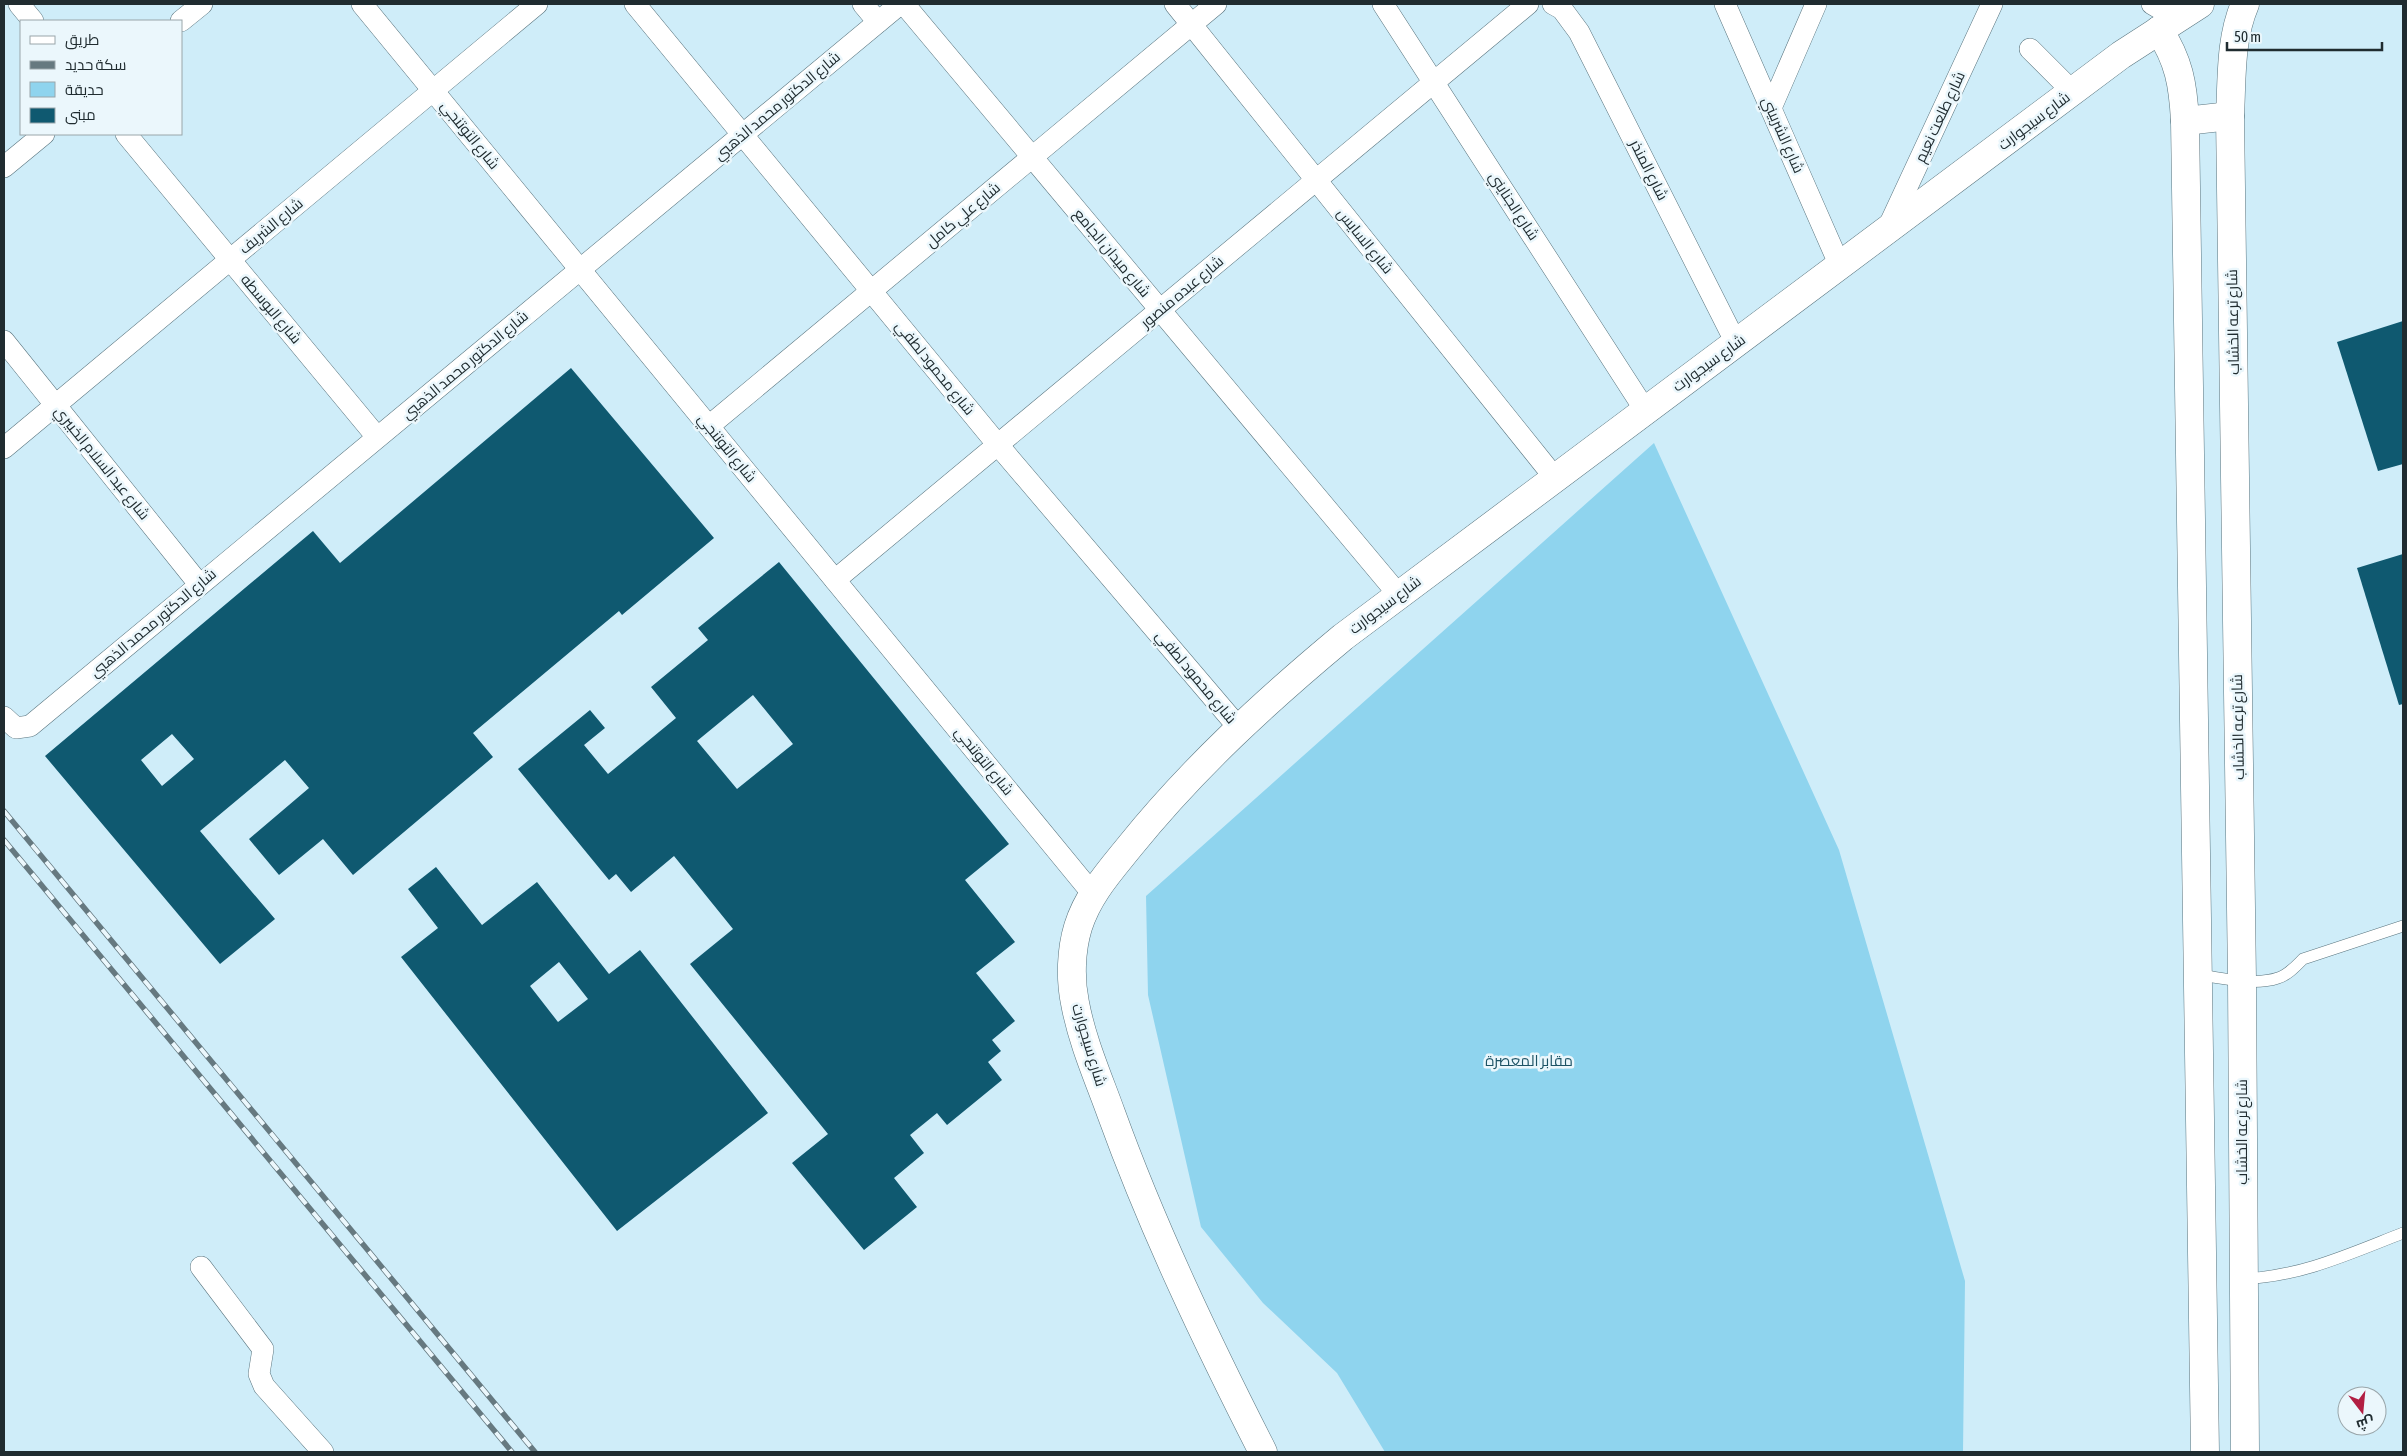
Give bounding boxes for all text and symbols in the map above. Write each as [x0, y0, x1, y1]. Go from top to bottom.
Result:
legend [20, 20, 182, 135]
scale bar [2227, 20, 2382, 52]
text: 50 m [2234, 28, 2261, 45]
text: طريق [65, 31, 99, 50]
street label: شارع الدكتور محمد الذهبي [710, 48, 846, 166]
text: سكة حديد [65, 56, 126, 73]
street label: شارع طلعت نعيم [1911, 69, 1971, 166]
text: حديقة [65, 81, 104, 98]
street label: شارع سيجوارت [1994, 88, 2075, 156]
street label: شارع الشربيني [1755, 94, 1808, 177]
street label: شارع التوتنجي [435, 97, 503, 175]
text: مبنى [65, 106, 96, 125]
street label: شارع المنذر [1624, 136, 1672, 204]
street label: شارع الجنايني [1483, 168, 1543, 245]
street label: شارع علي كامل [922, 179, 1006, 254]
street label: شارع الشريف [236, 194, 308, 259]
street label: شارع ميدان الجامع [1068, 205, 1154, 302]
street label: شارع السايس [1331, 205, 1397, 279]
street label: شارع عبده منصور [1136, 252, 1228, 334]
street label: شارع ترعه الخشاب [2223, 269, 2245, 375]
street label: شارع البوسطه [235, 271, 305, 349]
street label: شارع الدكتور محمد الذهبي [398, 307, 534, 425]
street label: شارع محمود لطفي [889, 317, 979, 421]
street label: شارع سيجوارت [1669, 331, 1750, 397]
street label: شارع عبد السلام الخبيري [48, 403, 153, 525]
street label: شارع التوتنجي [692, 410, 760, 488]
street label: شارع الدكتور محمد الذهبي [86, 565, 222, 683]
street label: شارع سيجوارت [1345, 572, 1426, 640]
street label: شارع محمود لطفي [1149, 627, 1240, 729]
street label: شارع ترعه الخشاب [2228, 674, 2250, 780]
street label: شارع التوتنجي [949, 723, 1017, 801]
street label: شارع سيجوارت [1066, 1001, 1110, 1089]
park label: مقابر المعصرة [1485, 1052, 1573, 1070]
street label: شارع ترعه الخشاب [2233, 1079, 2253, 1185]
north arrow [2337, 1386, 2387, 1436]
text: ش [2354, 1412, 2376, 1434]

